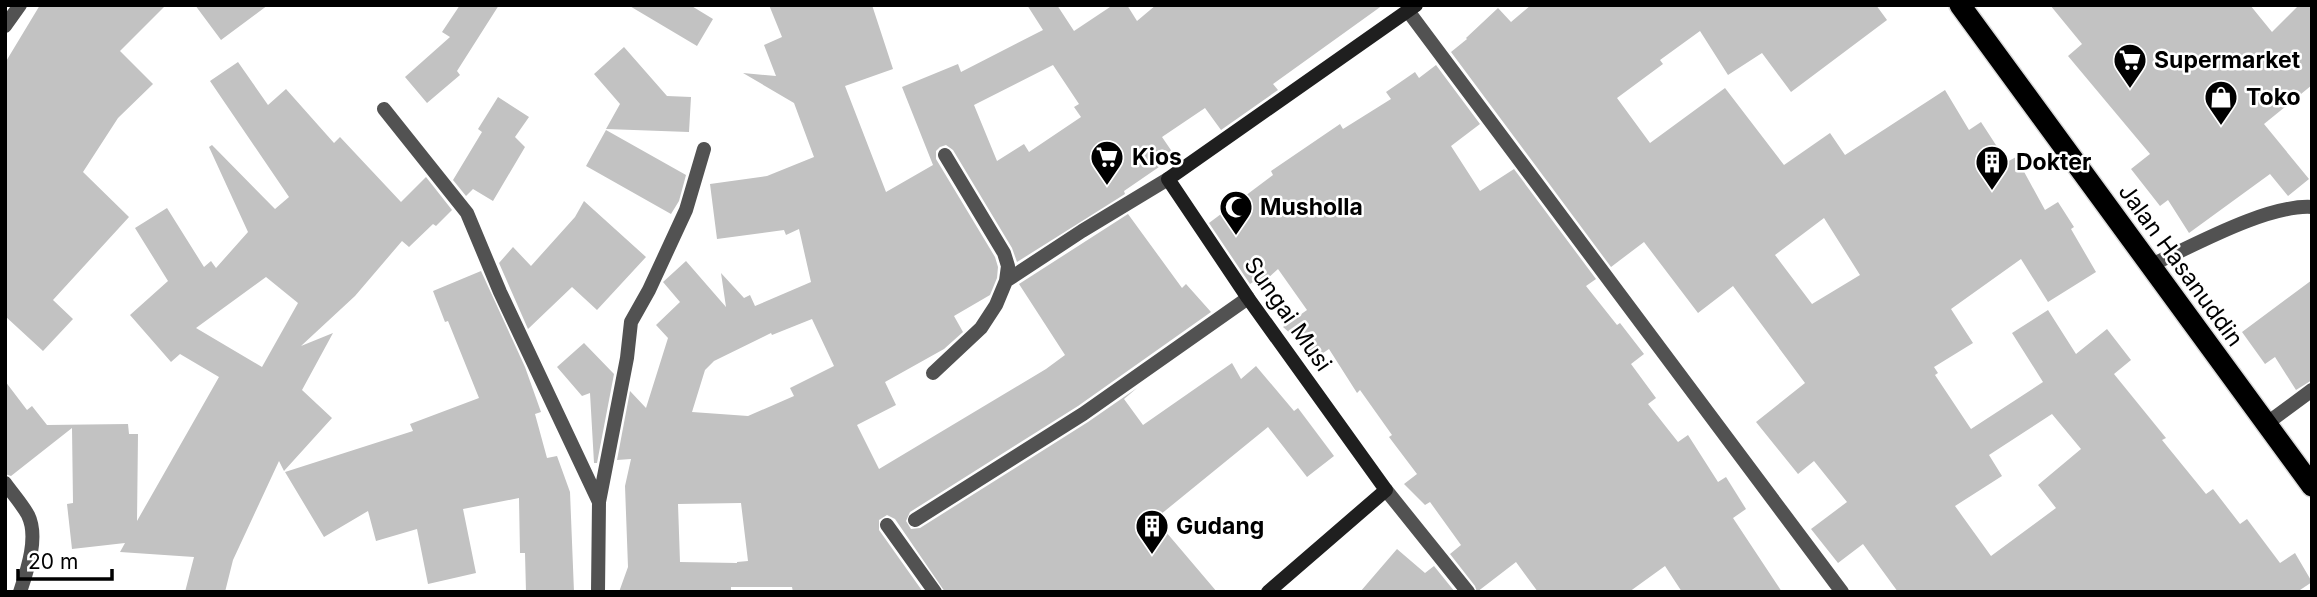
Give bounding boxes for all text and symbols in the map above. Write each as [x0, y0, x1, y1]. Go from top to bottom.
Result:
supermarket icon: Supermarket [2111, 41, 2149, 90]
place label: Supermarket [2154, 46, 2301, 74]
shop icon: Toko [2202, 78, 2240, 127]
place label: Toko [2246, 83, 2301, 111]
supermarket icon: Kios [1088, 138, 1126, 187]
place label: Kios [1132, 143, 1182, 171]
building icon: Dokter [1973, 143, 2011, 192]
place label: Dokter [2016, 148, 2091, 176]
street label: Jalan Hasanuddin [2113, 178, 2249, 352]
mosque icon: Musholla [1217, 188, 1255, 237]
place label: Musholla [1260, 193, 1363, 221]
street label: Sungai Musi [1238, 251, 1338, 377]
building icon: Gudang [1133, 507, 1171, 556]
place label: Gudang [1176, 512, 1264, 540]
scale bar [18, 538, 112, 582]
text: 20 m [28, 549, 78, 574]

